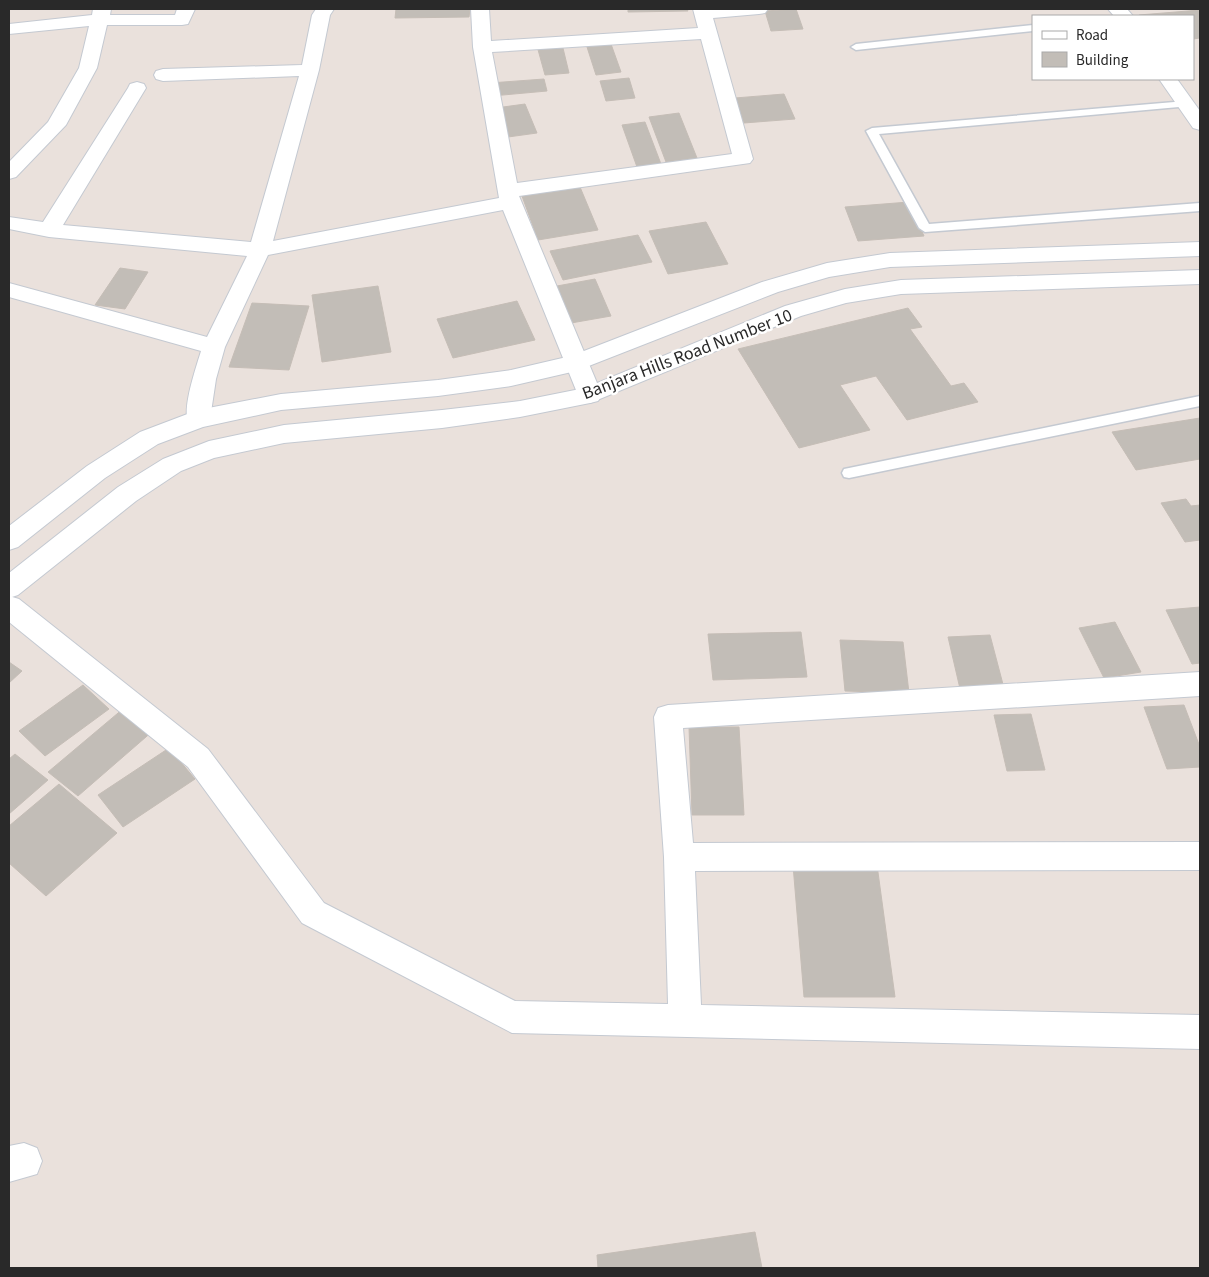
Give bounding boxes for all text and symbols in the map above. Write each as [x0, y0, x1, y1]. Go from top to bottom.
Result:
legend [1032, 15, 1194, 80]
text: Road [1076, 25, 1108, 46]
text: Building [1076, 50, 1129, 71]
street label: Banjara Hills Road Number 10 [579, 303, 796, 406]

